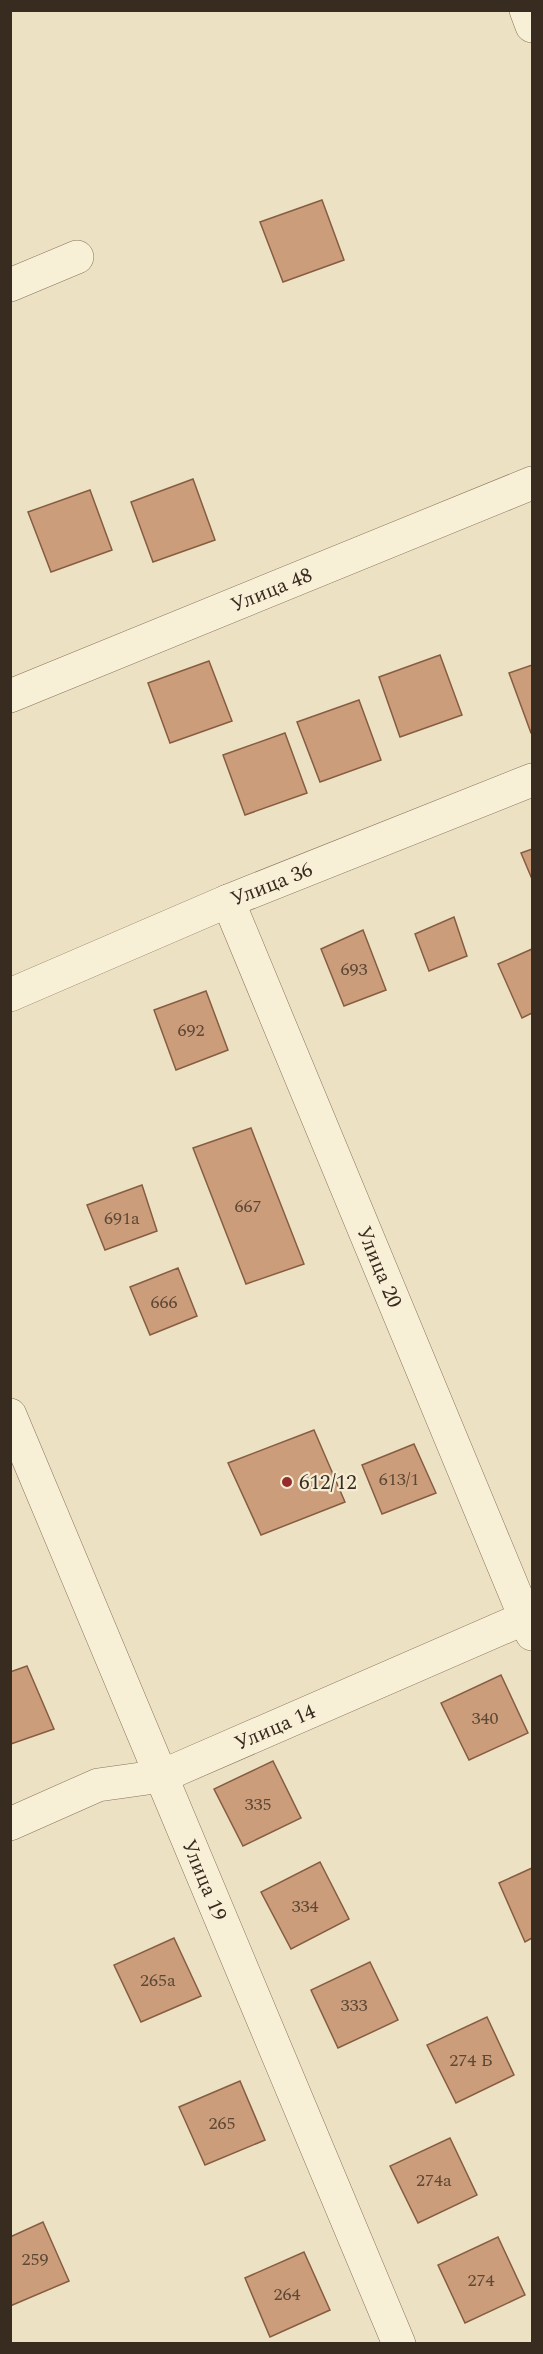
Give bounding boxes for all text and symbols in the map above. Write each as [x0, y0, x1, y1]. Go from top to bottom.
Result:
street label: Улица 48 [226, 559, 317, 621]
street label: Улица 36 [226, 854, 317, 915]
house number: 693 [341, 956, 368, 983]
house number: 692 [178, 1017, 205, 1044]
house number: 667 [235, 1193, 262, 1220]
house number: 691а [104, 1205, 140, 1232]
street label: Улица 20 [348, 1221, 410, 1313]
house number: 666 [151, 1289, 178, 1316]
house number: 613/1 [379, 1466, 419, 1493]
place label: 612/12 [299, 1467, 357, 1499]
marker: 612/12 [280, 1475, 294, 1489]
street label: Улица 14 [230, 1696, 321, 1760]
house number: 340 [472, 1705, 499, 1732]
house number: 335 [245, 1791, 272, 1818]
street label: Улица 19 [172, 1835, 235, 1926]
house number: 334 [292, 1893, 319, 1920]
house number: 265а [140, 1967, 176, 1994]
house number: 333 [341, 1992, 368, 2019]
house number: 274 Б [449, 2047, 493, 2074]
house number: 265 [209, 2110, 236, 2137]
house number: 274а [416, 2167, 452, 2194]
house number: 259 [22, 2246, 49, 2273]
house number: 274 [468, 2267, 495, 2294]
house number: 264 [274, 2281, 301, 2308]

